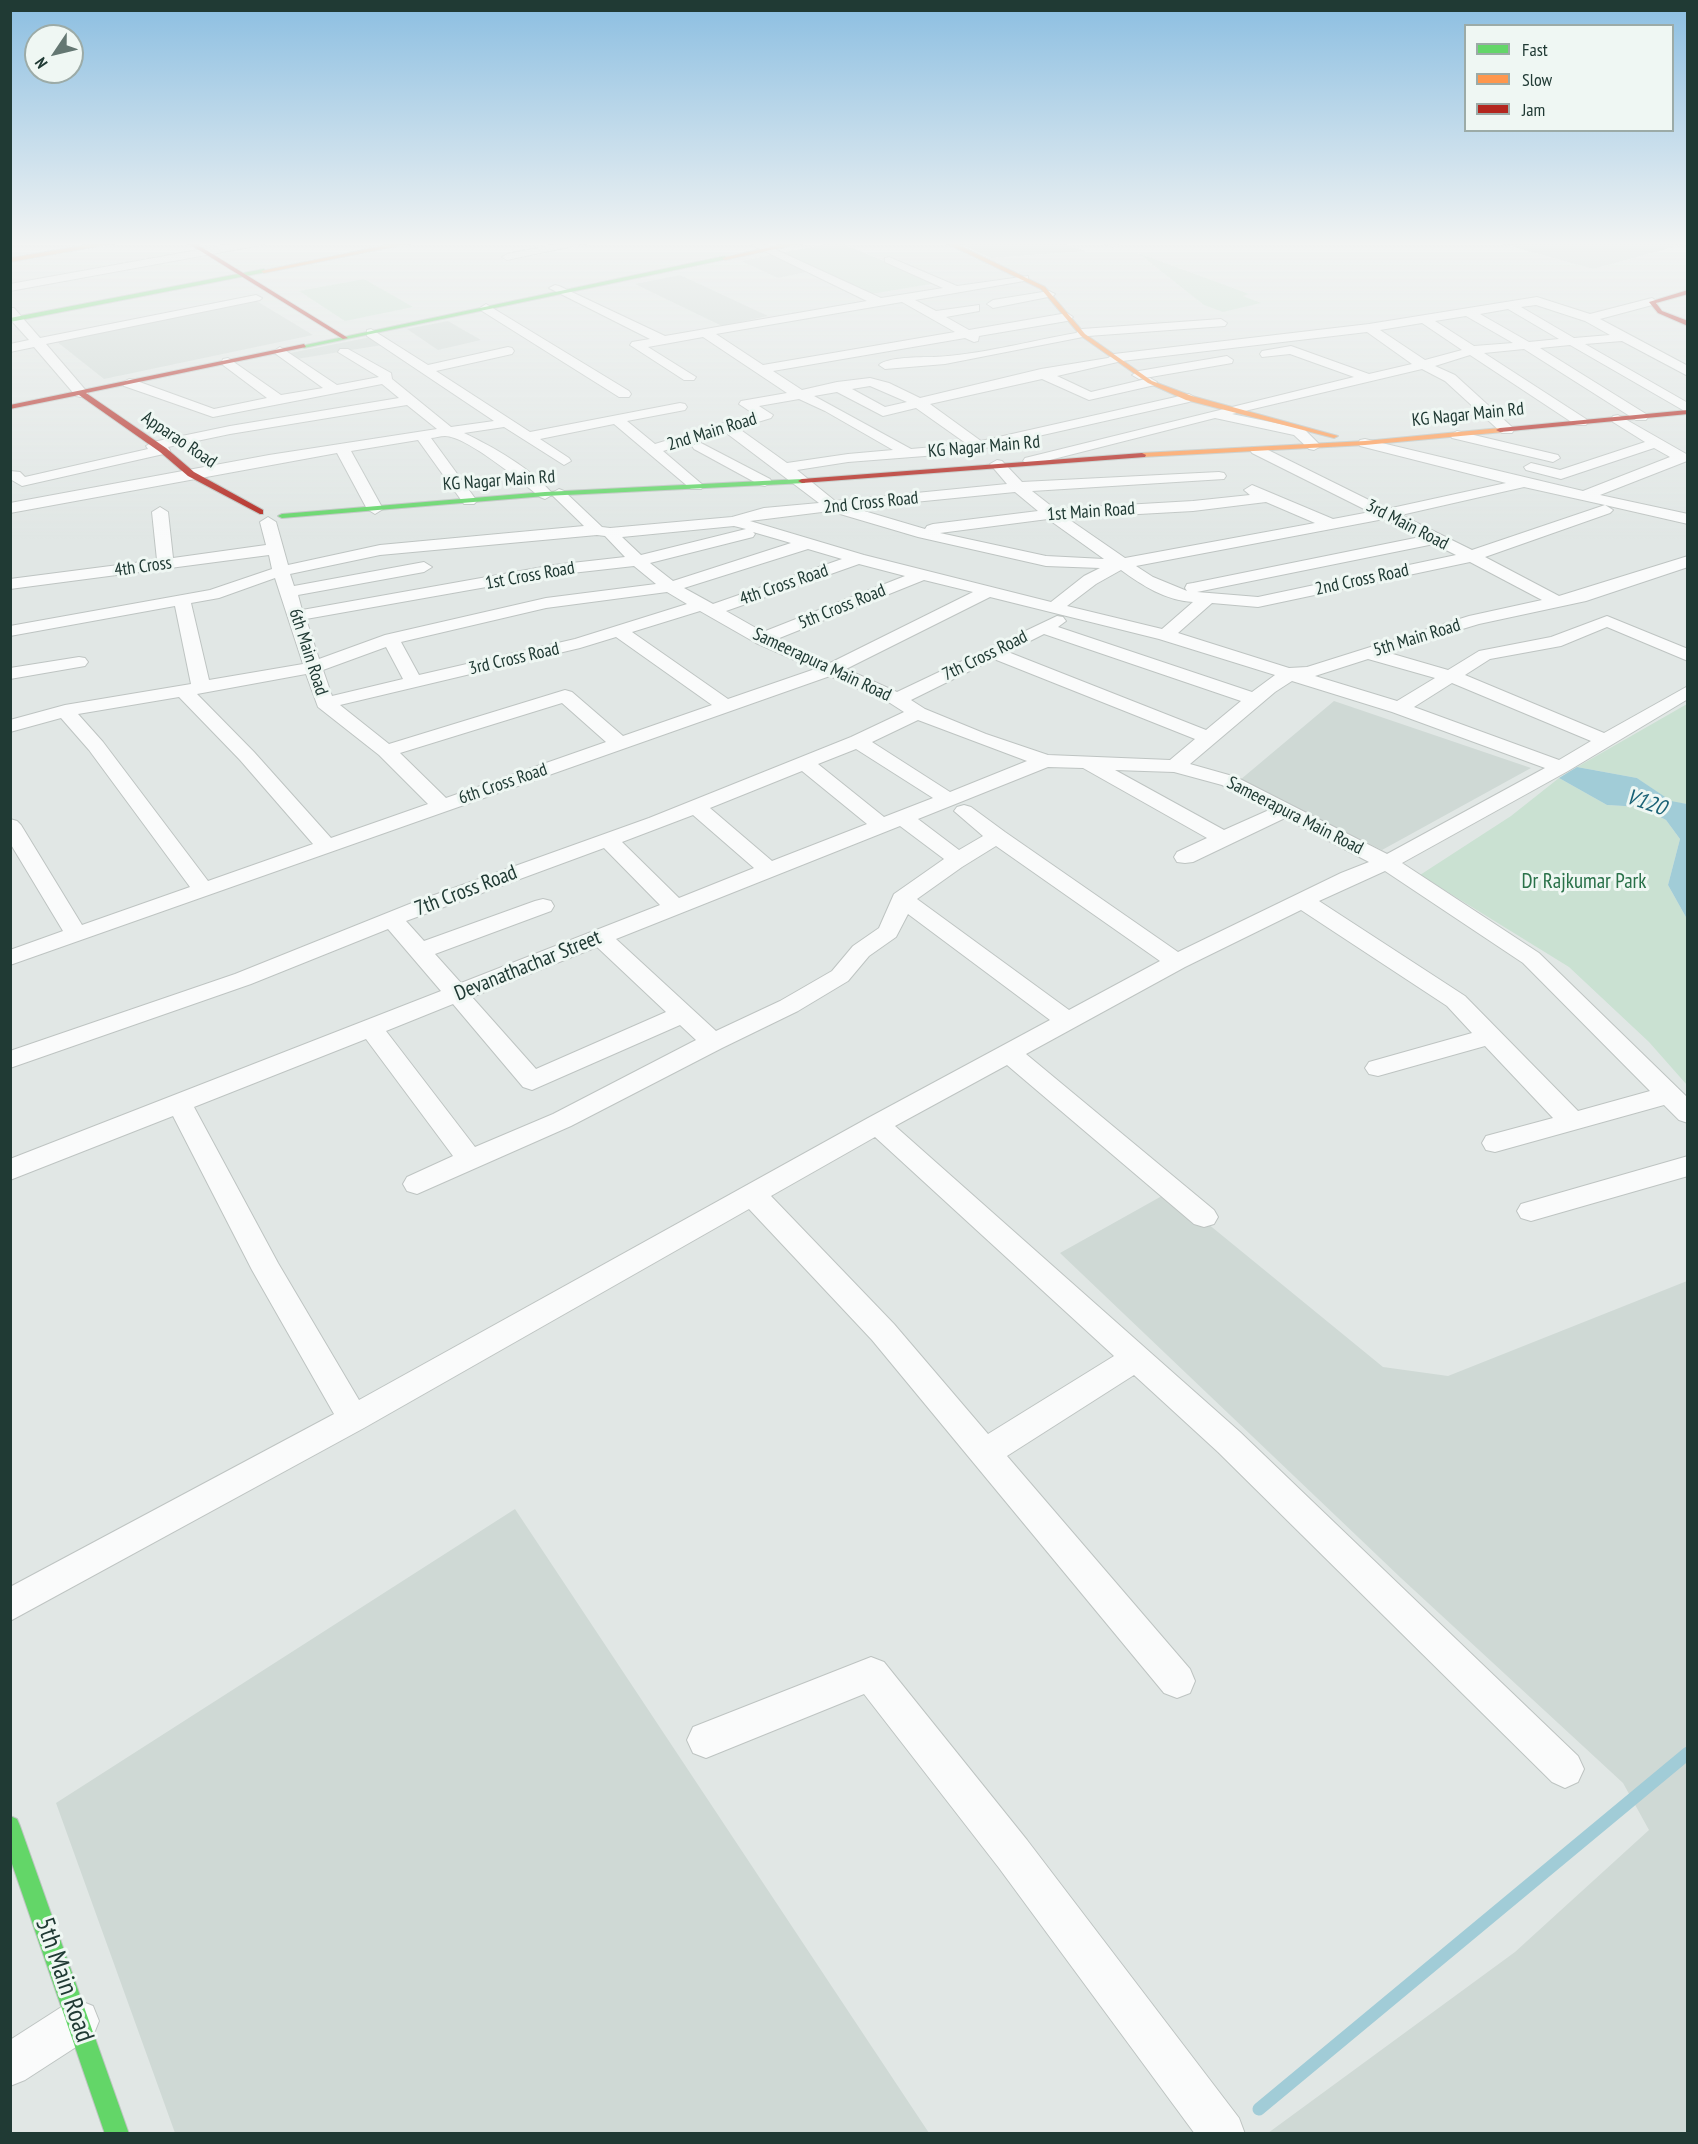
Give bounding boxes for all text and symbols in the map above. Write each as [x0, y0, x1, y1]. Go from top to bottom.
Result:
north arrow [24, 24, 84, 84]
legend [1464, 24, 1674, 132]
text: Fast [1522, 38, 1548, 61]
text: N [30, 54, 52, 72]
text: Slow [1522, 68, 1552, 91]
text: Jam [1522, 98, 1545, 121]
street label: KG Nagar Main Rd [1411, 398, 1525, 432]
street label: Apparao Road [137, 407, 221, 473]
street label: 2nd Main Road [665, 408, 759, 456]
street label: KG Nagar Main Rd [927, 431, 1041, 463]
street label: KG Nagar Main Rd [442, 466, 556, 496]
street label: 2nd Cross Road [823, 487, 919, 519]
street label: 3rd Main Road [1362, 495, 1452, 555]
street label: 1st Main Road [1046, 498, 1136, 526]
street label: 4th Cross [113, 552, 173, 582]
street label: 1st Cross Road [484, 558, 576, 594]
street label: 4th Cross Road [737, 560, 831, 610]
street label: 2nd Cross Road [1313, 560, 1411, 600]
street label: 5th Cross Road [795, 580, 889, 634]
street label: 6th Main Road [284, 606, 332, 698]
street label: 5th Main Road [1371, 615, 1463, 661]
street label: Sameerapura Main Road [749, 624, 895, 706]
street label: 7th Cross Road [939, 626, 1031, 686]
street label: 3rd Cross Road [467, 638, 561, 680]
street label: 6th Cross Road [456, 759, 550, 809]
street label: Sameerapura Main Road [1223, 772, 1367, 860]
water label: V120 [1623, 784, 1669, 822]
street label: 7th Cross Road [411, 860, 521, 922]
park label: Dr Rajkumar Park [1522, 869, 1646, 895]
street label: Devanathachar Street [451, 925, 605, 1007]
street label: 5th Main Road [28, 1914, 100, 2046]

